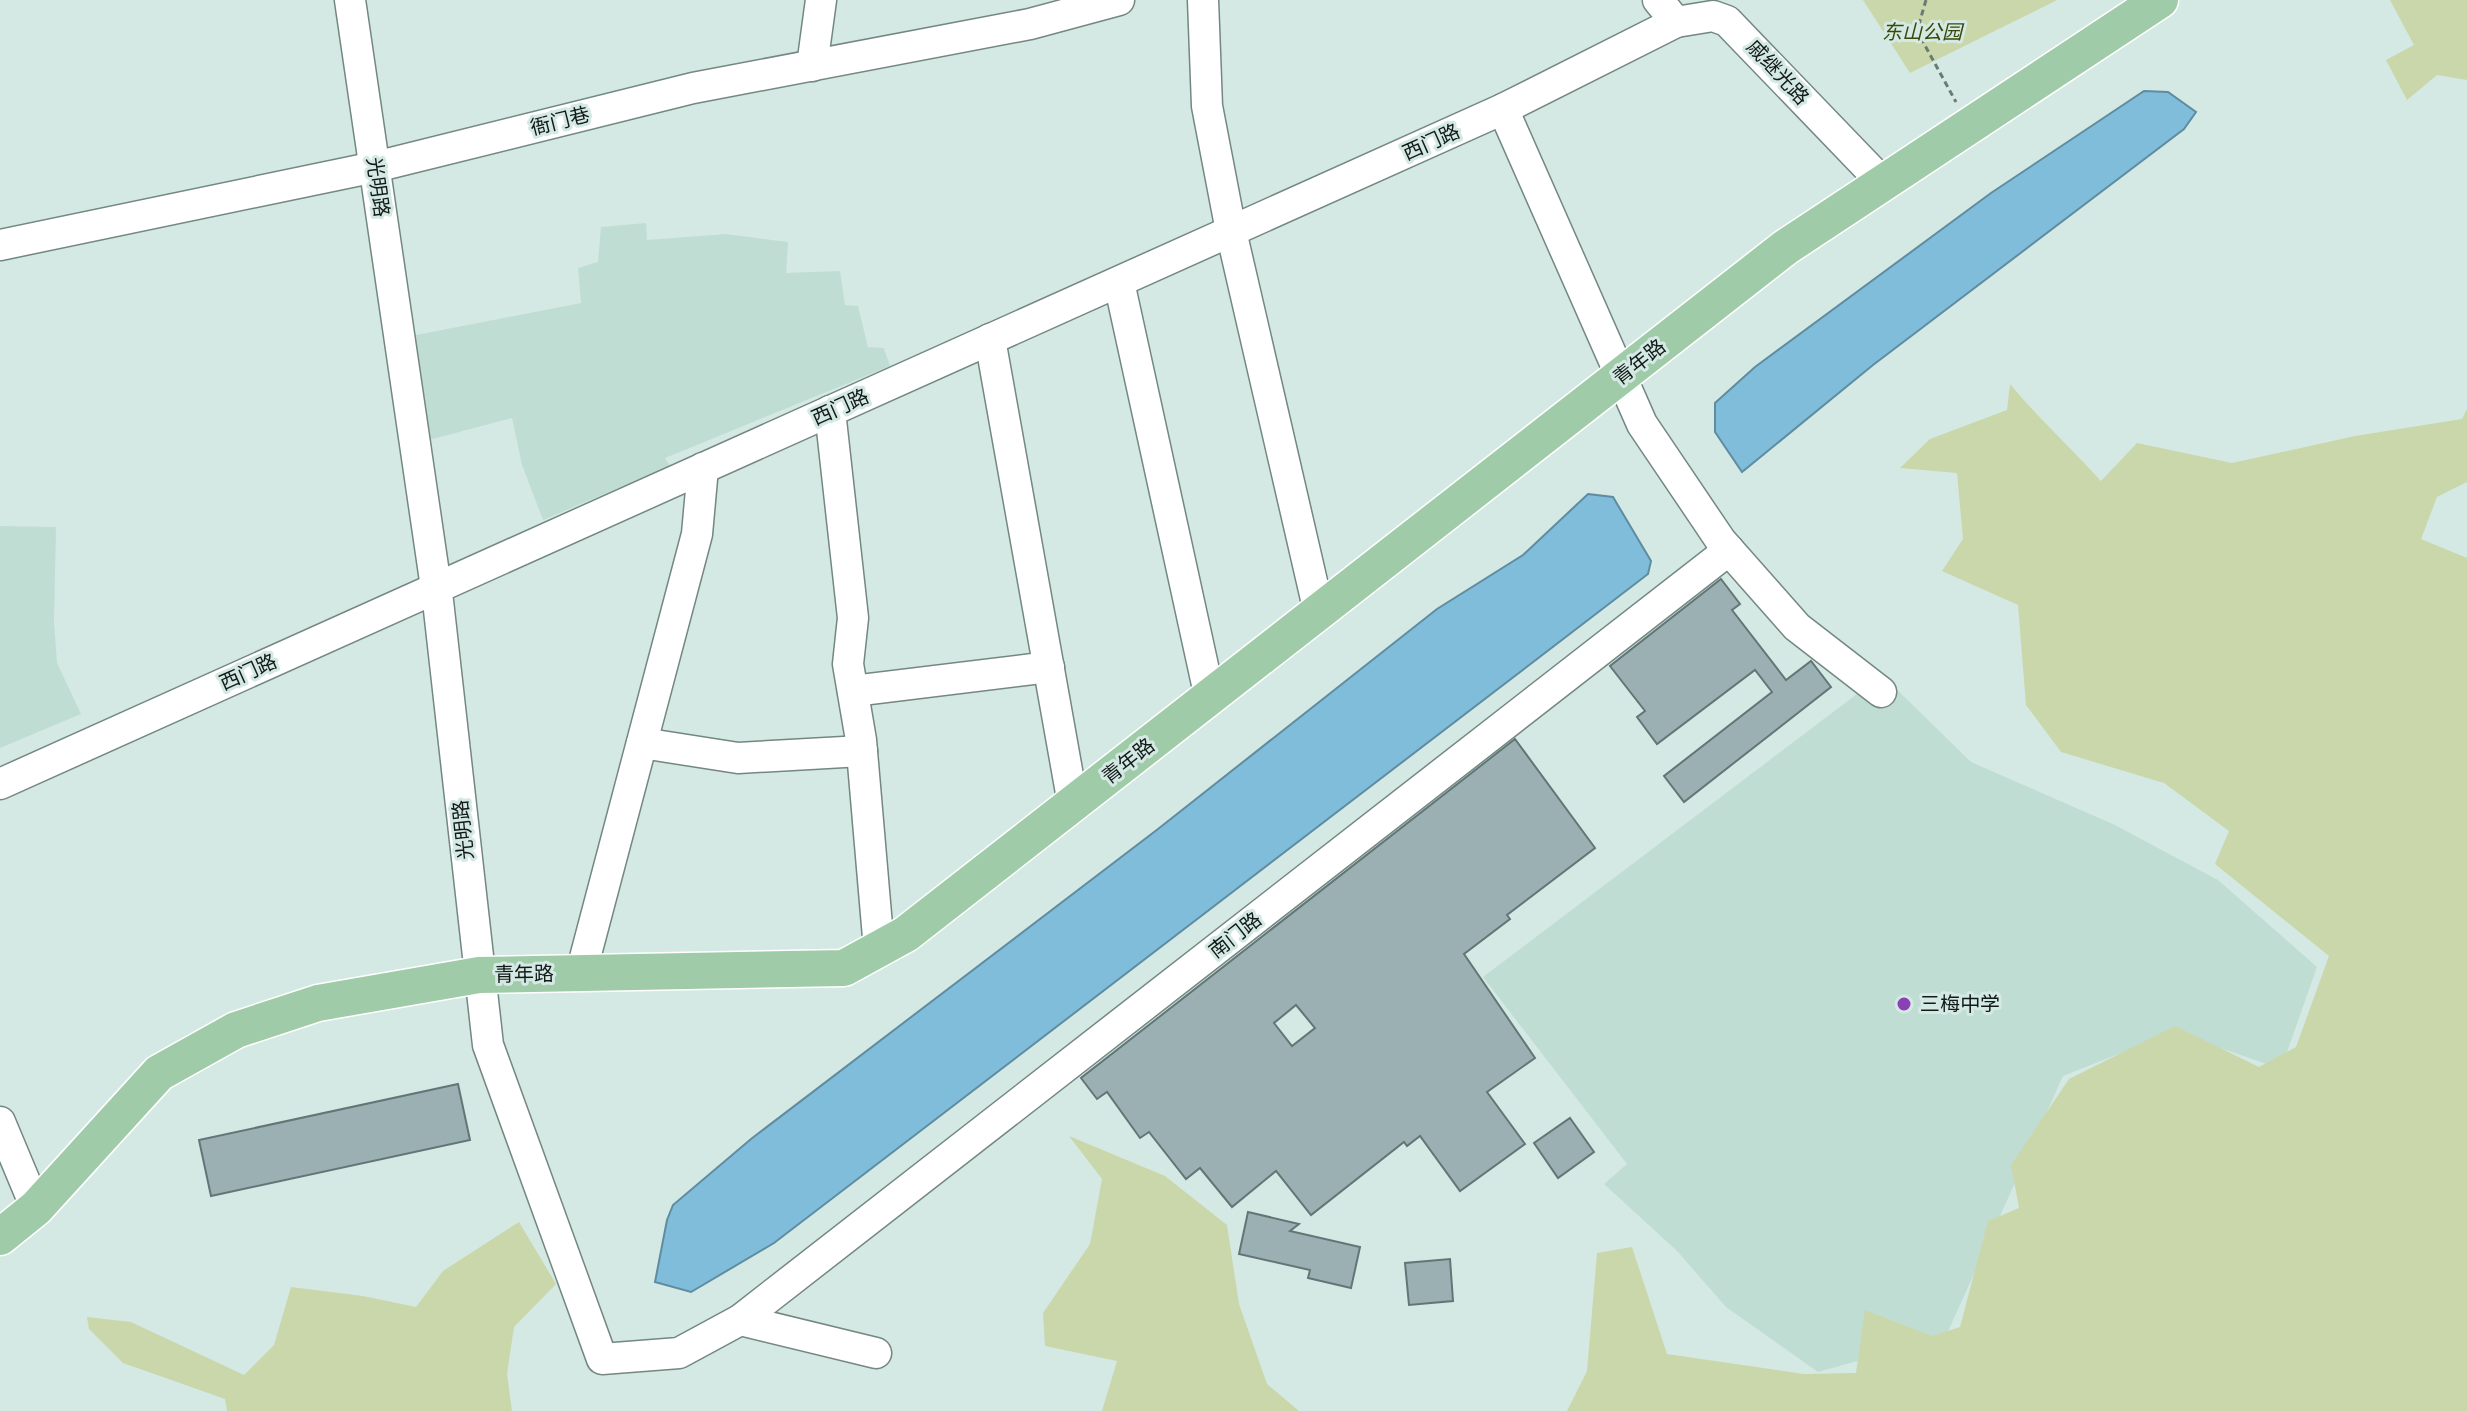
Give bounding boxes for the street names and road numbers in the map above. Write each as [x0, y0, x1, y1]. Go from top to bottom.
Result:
street label: 戚继光路 [1740, 33, 1816, 111]
street label: 衙门巷 [528, 100, 592, 142]
street label: 西门路 [1398, 117, 1464, 167]
street label: 光明路 [360, 155, 396, 219]
street label: 青年路 [1607, 332, 1671, 392]
street label: 西门路 [807, 382, 873, 432]
street label: 西门路 [215, 647, 281, 697]
street label: 青年路 [1096, 731, 1160, 791]
street label: 光明路 [446, 799, 480, 861]
street label: 南门路 [1203, 905, 1267, 965]
street label: 青年路 [494, 959, 554, 989]

